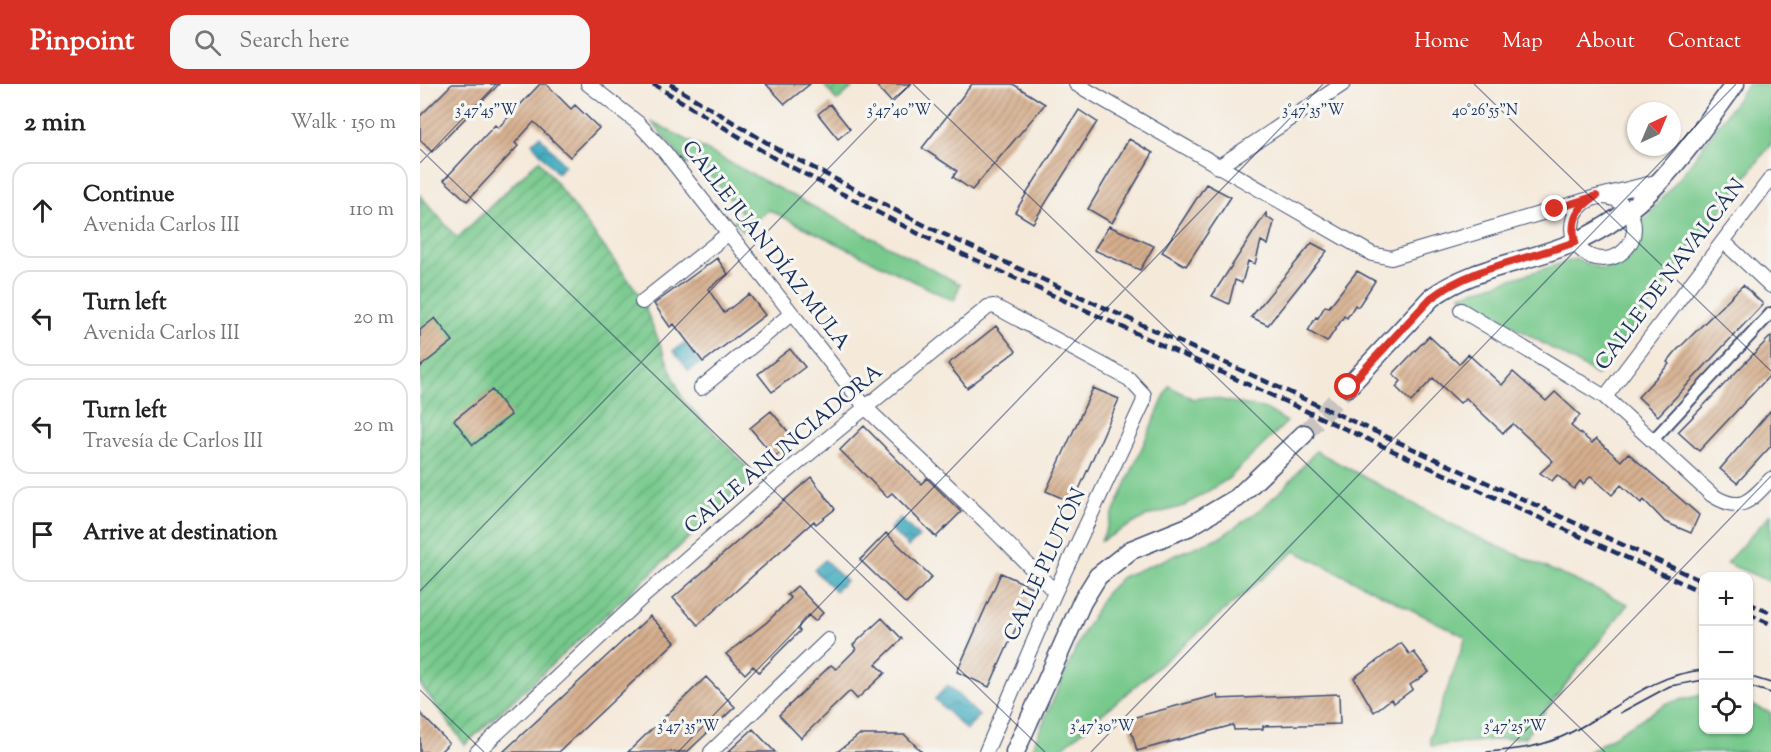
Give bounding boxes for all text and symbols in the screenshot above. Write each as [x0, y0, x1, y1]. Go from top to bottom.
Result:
search box [170, 15, 590, 69]
text: Pinpoint [30, 22, 134, 62]
icon: search [191, 26, 224, 59]
text: Search here [239, 26, 350, 58]
text: Home [1414, 27, 1469, 57]
text: Map [1502, 27, 1543, 57]
text: About [1576, 27, 1635, 57]
text: Contact [1668, 27, 1741, 57]
text: 3°47'45"W [455, 101, 517, 122]
text: 3°47'40"W [867, 101, 932, 122]
text: 3°47'35"W [1282, 101, 1344, 122]
text: 40°26'55"N [1452, 101, 1518, 122]
north arrow [1627, 102, 1681, 156]
text: 2 min [24, 105, 86, 142]
text: Walk · 150 m [290, 109, 396, 138]
street label: CALLE JUAN DÍAZ MULA [674, 135, 856, 357]
street label: CALLE DE NAVALCÁN [1589, 173, 1753, 377]
text: Continue [83, 180, 174, 212]
icon: ahead [26, 194, 59, 227]
route end [1541, 195, 1567, 221]
text: 110 m [349, 196, 394, 225]
text: Avenida Carlos III [83, 212, 240, 241]
text: Turn left [83, 288, 166, 320]
icon: left [26, 302, 59, 335]
text: 20 m [353, 304, 394, 333]
text: Avenida Carlos III [83, 320, 240, 349]
street label: CALLE ANUNCIADORA [678, 358, 890, 542]
route start [1334, 373, 1360, 399]
text: Turn left [83, 396, 166, 428]
icon: left [26, 410, 59, 443]
text: 20 m [353, 412, 394, 441]
text: Travesía de Carlos III [83, 428, 263, 457]
street label: CALLE PLUTÓN [997, 483, 1095, 646]
icon: arrive [26, 518, 59, 551]
text: Arrive at destination [83, 518, 278, 550]
map controls [1699, 572, 1753, 734]
button: + [1699, 572, 1753, 626]
button: − [1699, 626, 1753, 680]
button: locate [1699, 680, 1753, 734]
text: 3°47'35"W [657, 717, 719, 738]
text: 3°47'30"W [1070, 717, 1135, 738]
text: 3°47'25"W [1484, 717, 1547, 738]

